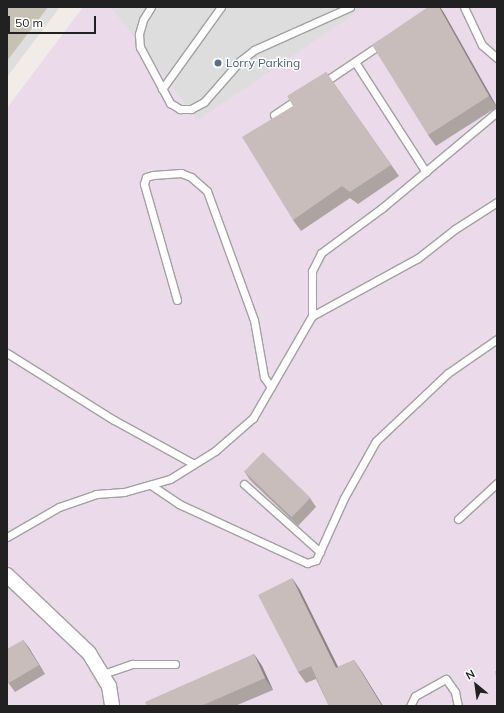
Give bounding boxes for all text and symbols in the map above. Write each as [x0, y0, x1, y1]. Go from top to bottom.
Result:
scale bar [10, 8, 98, 34]
text: 50 m [15, 15, 43, 30]
place label: Lorry Parking [226, 56, 300, 70]
marker: Lorry Parking [213, 58, 223, 68]
north arrow [456, 665, 496, 705]
text: N [463, 666, 477, 683]

